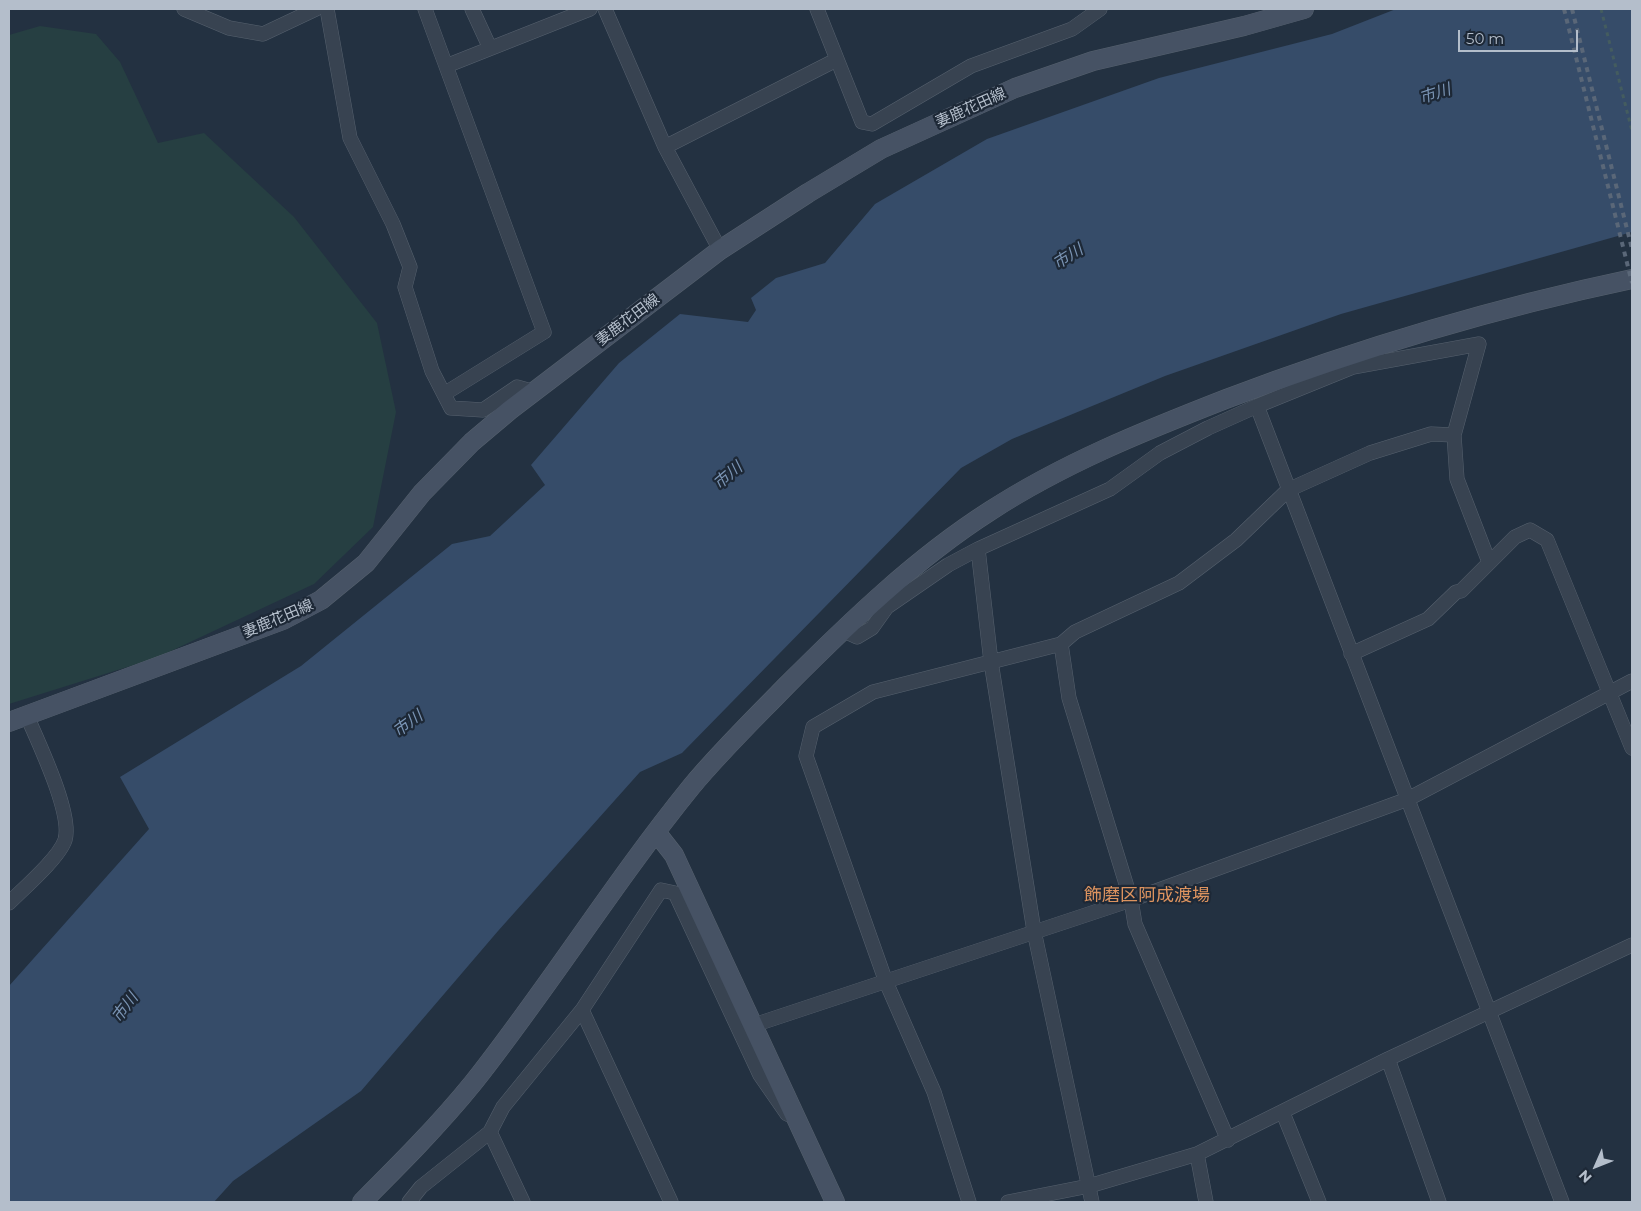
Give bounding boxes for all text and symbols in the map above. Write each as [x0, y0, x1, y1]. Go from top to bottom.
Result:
scale bar [1461, 20, 1581, 52]
text: 50 m [1466, 29, 1504, 48]
water label: 市川 [1417, 80, 1453, 108]
street label: 妻鹿花田線 [933, 85, 1009, 131]
water label: 市川 [1049, 240, 1087, 274]
street label: 妻鹿花田線 [593, 290, 663, 350]
water label: 市川 [710, 458, 746, 494]
street label: 妻鹿花田線 [240, 596, 316, 642]
water label: 市川 [389, 707, 427, 741]
district label: 飾磨区阿成渡場 [1084, 885, 1210, 907]
water label: 市川 [108, 989, 142, 1027]
north arrow [1571, 1141, 1621, 1191]
text: N [1575, 1166, 1596, 1187]

